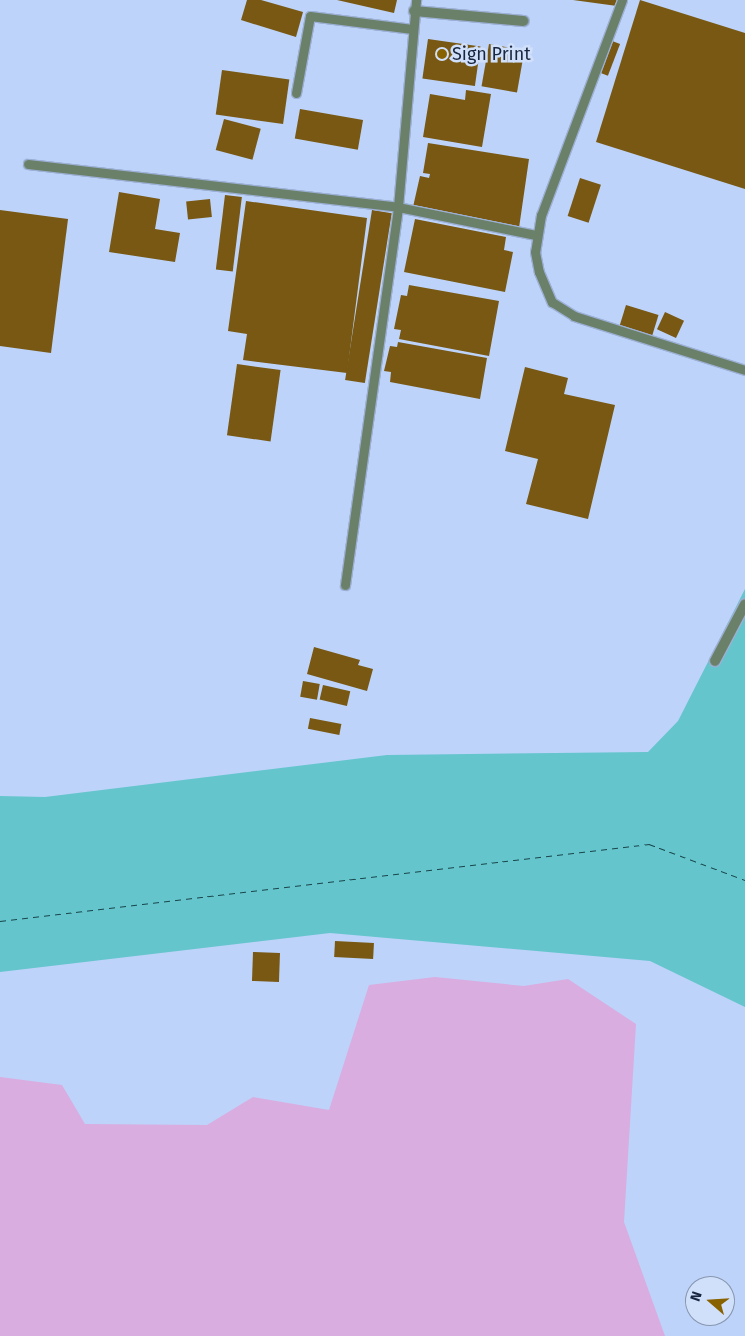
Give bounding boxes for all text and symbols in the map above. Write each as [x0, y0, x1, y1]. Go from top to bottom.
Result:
place label: Sign Print [452, 43, 531, 65]
marker: Sign Print [436, 48, 448, 60]
north arrow [685, 1276, 735, 1326]
text: N [687, 1289, 706, 1303]

